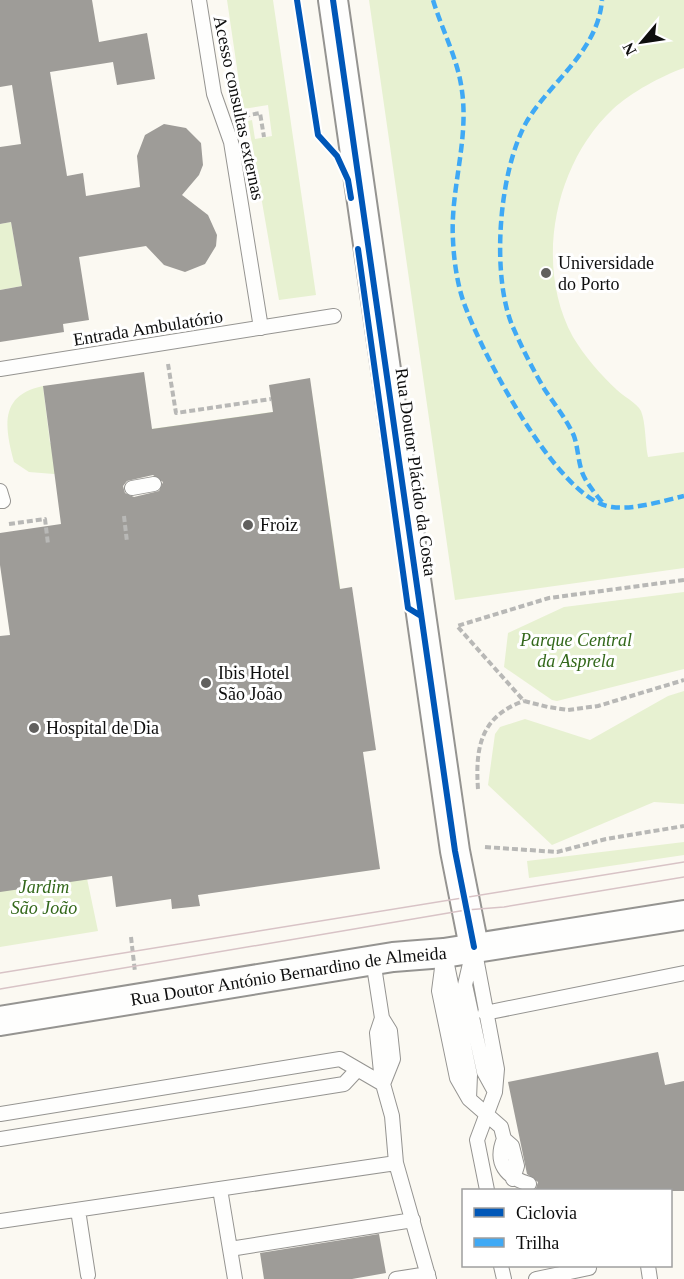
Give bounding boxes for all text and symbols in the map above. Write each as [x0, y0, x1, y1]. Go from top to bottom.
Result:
north arrow [612, 12, 672, 72]
street label: Acesso consultas externas [210, 14, 268, 202]
text: N [619, 39, 640, 58]
place label: Universidade do Porto [558, 253, 654, 294]
marker: Universidade do Porto [539, 266, 553, 280]
street label: Entrada Ambulatório [72, 306, 224, 350]
street label: Rua Doutor Plácido da Costa [391, 367, 441, 577]
place label: Froiz [260, 515, 298, 535]
marker: Froiz [241, 518, 255, 532]
park label: Parque Central da Asprela [519, 630, 632, 671]
place label: Ibis Hotel São João [218, 663, 290, 704]
marker: Ibis Hotel São João [199, 676, 213, 690]
place label: Hospital de Dia [46, 718, 159, 738]
marker: Hospital de Dia [27, 721, 41, 735]
park label: Jardim São João [11, 877, 77, 918]
street label: Rua Doutor António Bernardino de Almeida [129, 943, 447, 1010]
legend [462, 1189, 672, 1267]
text: Ciclovia [516, 1203, 577, 1223]
text: Trilha [516, 1233, 559, 1253]

